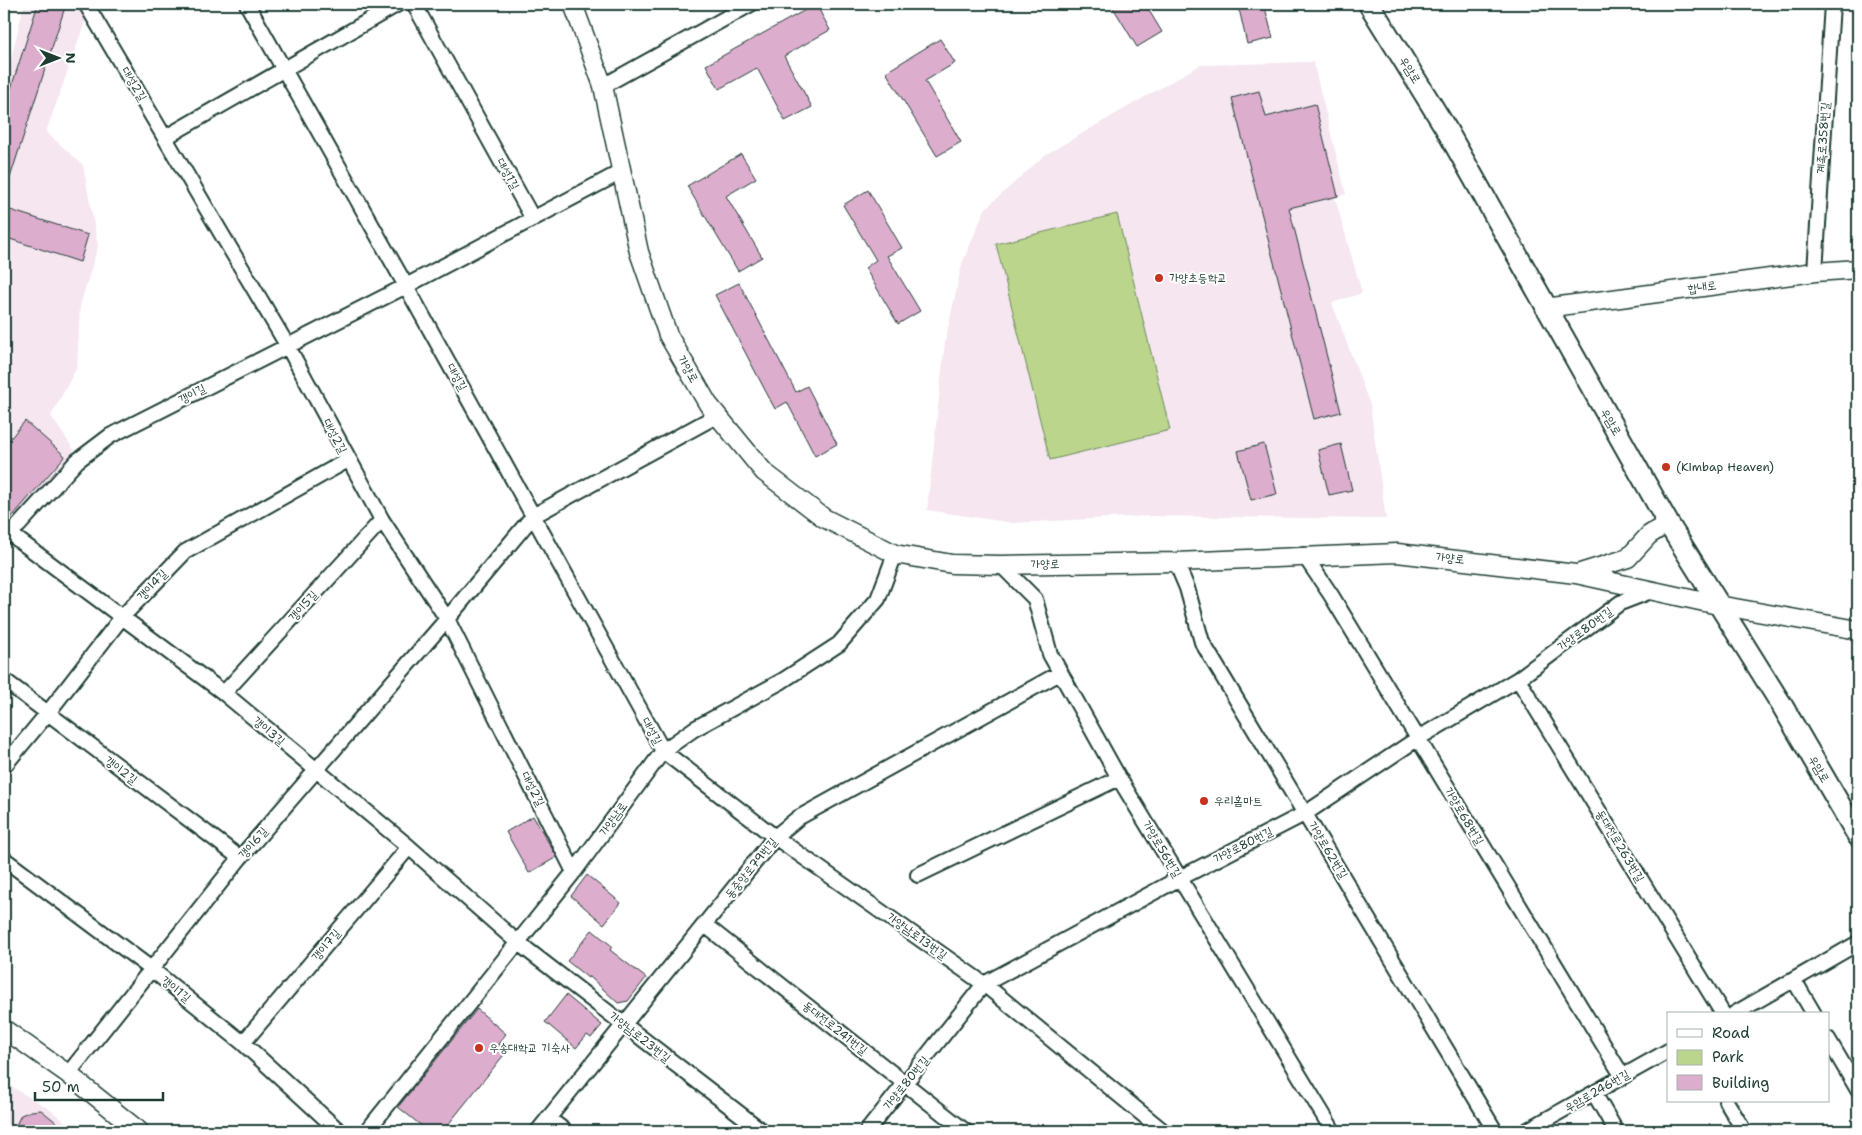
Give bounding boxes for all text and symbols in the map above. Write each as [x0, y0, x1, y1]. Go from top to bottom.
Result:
north arrow [32, 32, 82, 82]
text: N [62, 52, 80, 64]
street label: 우암로 [1396, 53, 1424, 87]
street label: 대성2길 [118, 64, 151, 104]
street label: 계족로358번길 [1813, 101, 1834, 174]
street label: 대성1길 [493, 155, 523, 193]
place label: 가양초등학교 [1169, 270, 1227, 286]
marker: 가양초등학교 [1153, 272, 1165, 284]
street label: 합내로 [1687, 277, 1717, 297]
street label: 가양로 [674, 352, 702, 386]
street label: 대성길 [443, 360, 471, 394]
street label: 갱이길 [175, 380, 209, 408]
street label: 우암로 [1597, 405, 1625, 439]
street label: 대성2길 [319, 416, 351, 457]
place label: (Kimbap Heaven) [1676, 459, 1774, 475]
marker: (Kimbap Heaven) [1660, 461, 1672, 473]
street label: 가양로 [1435, 549, 1465, 567]
street label: 가양로 [1030, 556, 1060, 572]
street label: 갱이4길 [133, 566, 171, 604]
street label: 갱이5길 [285, 587, 321, 625]
street label: 가양로80번길 [1554, 603, 1616, 655]
street label: 갱이3길 [250, 713, 289, 749]
street label: 대성길 [638, 714, 666, 748]
street label: 갱이2길 [101, 752, 141, 788]
street label: 우암로 [1805, 752, 1833, 786]
street label: 대성2길 [517, 769, 549, 810]
street label: 가양로68번길 [1441, 784, 1488, 848]
place label: 우리홈마트 [1214, 793, 1262, 809]
marker: 우리홈마트 [1198, 795, 1210, 807]
street label: 가양남로 [595, 799, 631, 839]
street label: 동대전로263번길 [1592, 807, 1648, 885]
street label: 가양로56번길 [1139, 818, 1185, 881]
street label: 가양로62번길 [1305, 818, 1352, 882]
street label: 갱이6길 [235, 823, 272, 862]
street label: 가양로80번길 [1210, 823, 1276, 867]
street label: 동중앙로79번길 [721, 834, 781, 902]
street label: 가양남로13번길 [884, 909, 951, 963]
street label: 갱이7길 [308, 925, 344, 964]
street label: 갱이1길 [158, 972, 194, 1006]
street label: 동대전로241번길 [799, 998, 871, 1059]
street label: 가양남로23번길 [606, 1008, 674, 1066]
legend [1667, 1012, 1830, 1102]
text: Road [1712, 1023, 1750, 1043]
place label: 우송대학교 기숙사 [489, 1040, 570, 1056]
marker: 우송대학교 기숙사 [473, 1042, 485, 1054]
text: Park [1712, 1047, 1744, 1067]
street label: 가양로80번길 [879, 1053, 933, 1113]
street label: 우암로246번길 [1562, 1066, 1633, 1116]
scale bar [35, 1070, 162, 1102]
text: Building [1712, 1073, 1769, 1093]
text: 50 m [42, 1077, 80, 1097]

